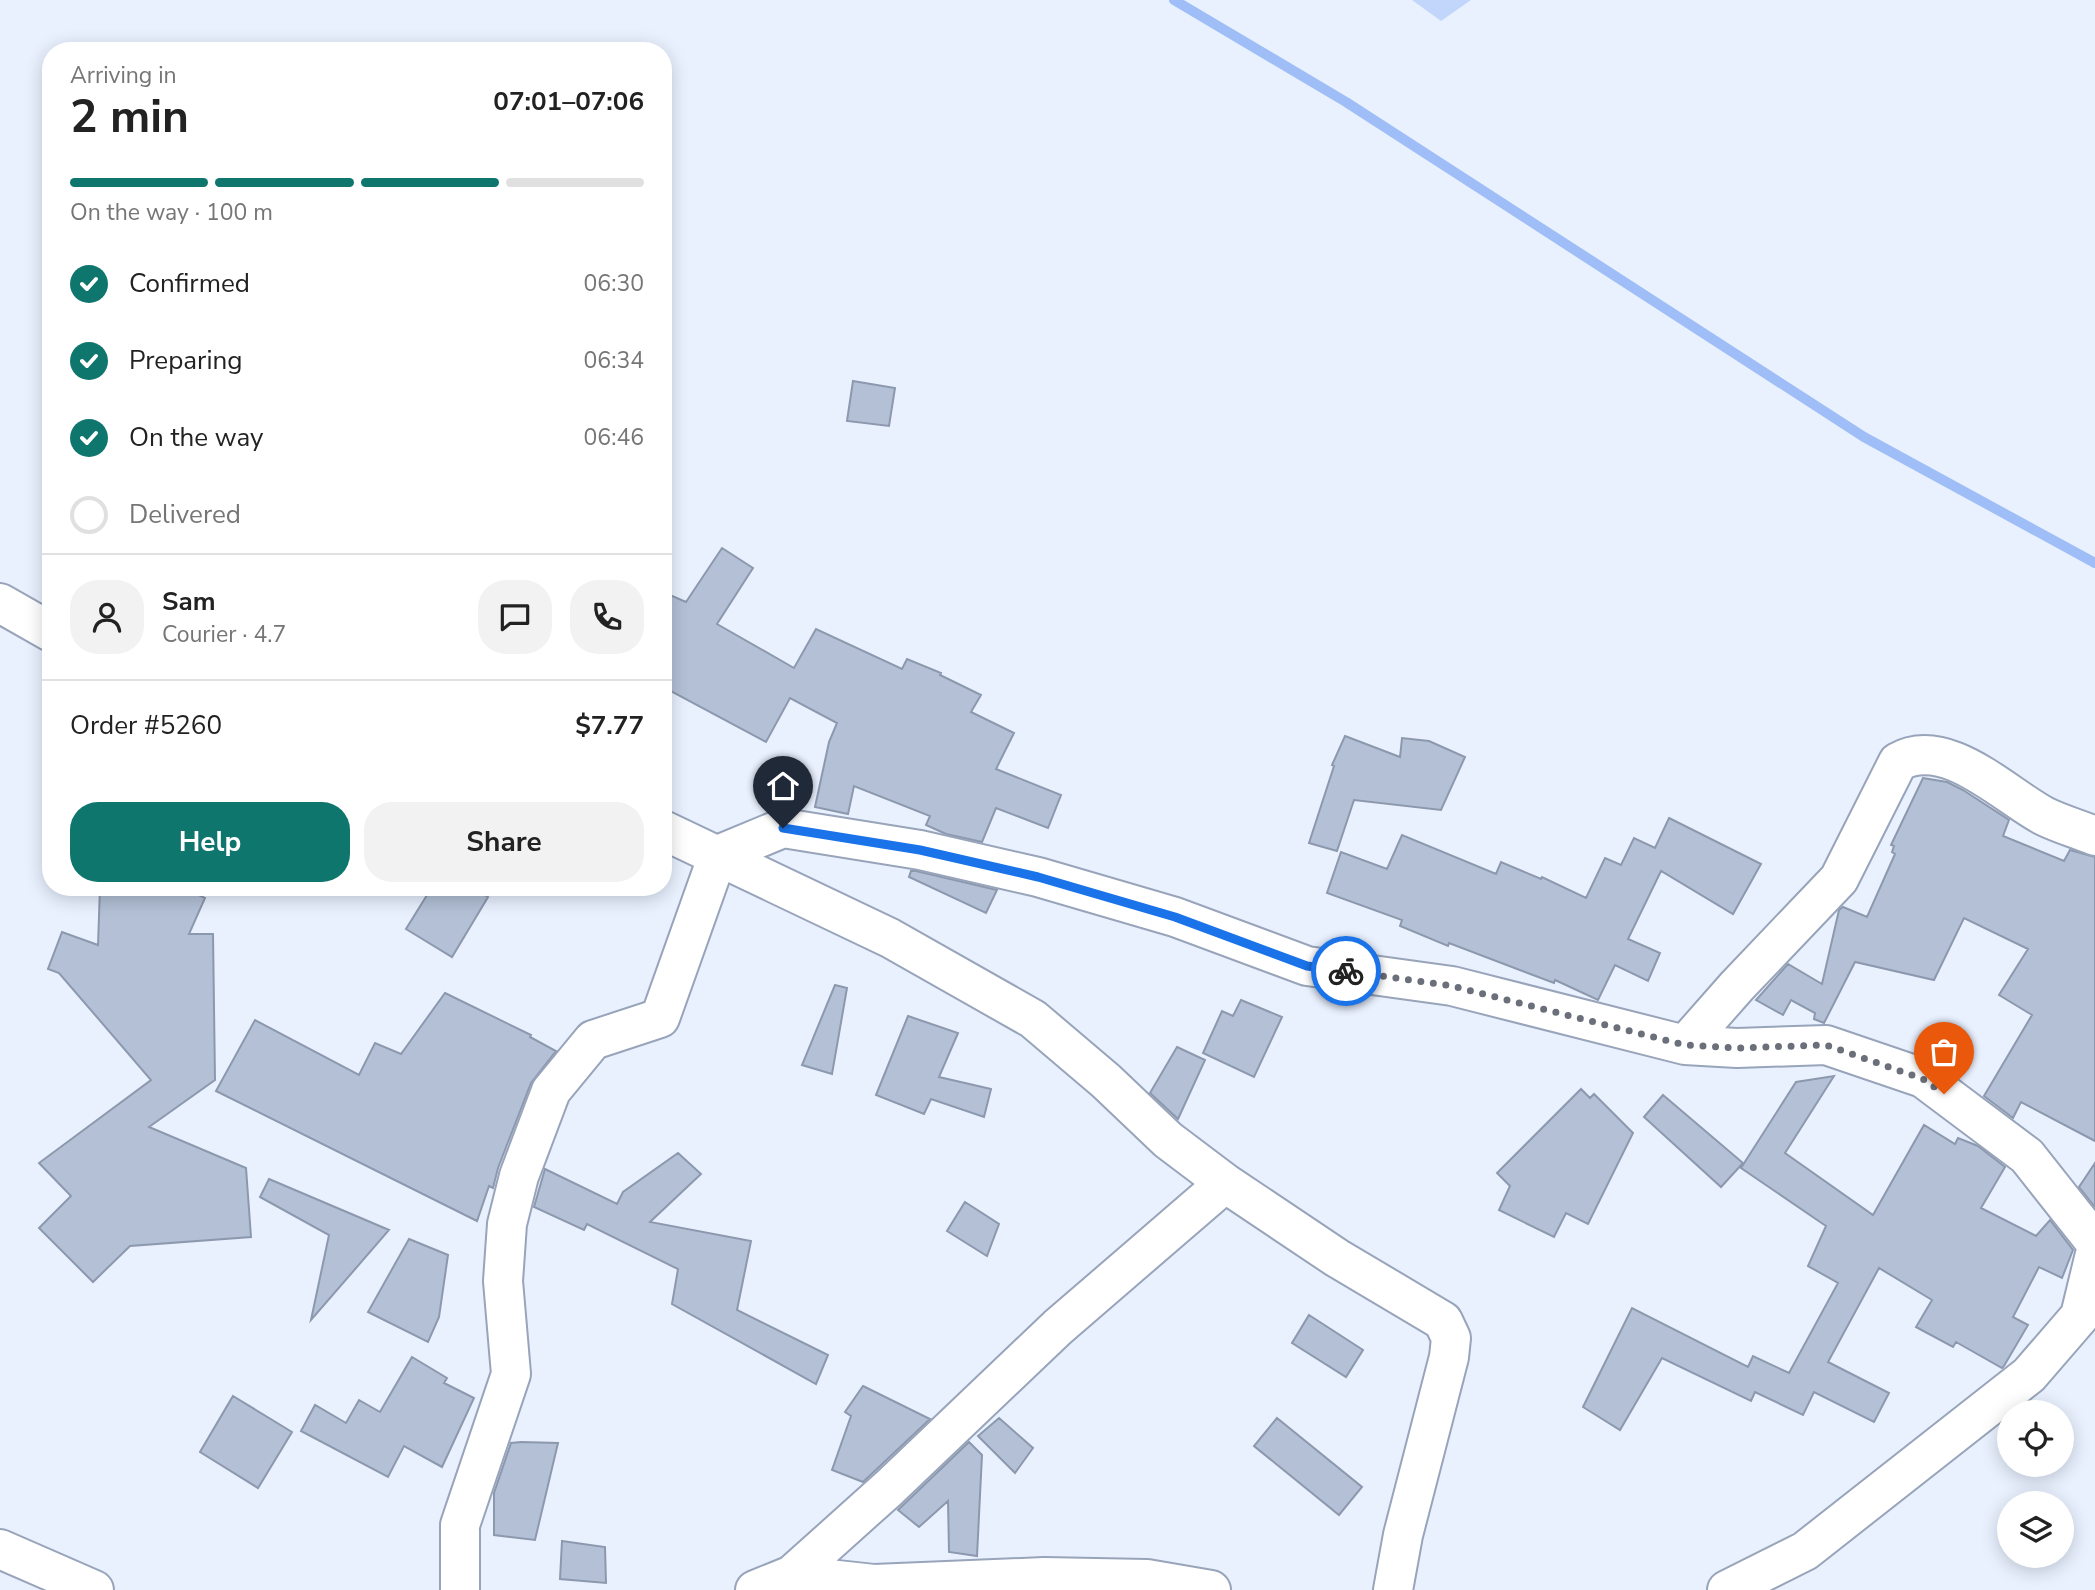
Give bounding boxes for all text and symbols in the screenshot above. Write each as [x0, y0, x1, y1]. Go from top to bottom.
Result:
text: Arriving in [70, 60, 177, 91]
text: 07:01–07:06 [493, 84, 644, 119]
text: 2 min [70, 85, 189, 148]
text: On the way · 100 m [70, 197, 273, 228]
icon: check [70, 265, 108, 303]
text: Confirmed [129, 266, 250, 301]
text: 06:30 [584, 268, 644, 299]
icon: check [70, 342, 108, 380]
text: Preparing [129, 343, 242, 378]
text: 06:34 [584, 345, 644, 376]
icon: check [70, 419, 108, 457]
text: On the way [129, 420, 263, 455]
text: 06:46 [584, 422, 644, 453]
text: Delivered [129, 497, 241, 532]
button: person [70, 580, 144, 654]
button: chat [478, 580, 552, 654]
button: phone [570, 580, 644, 654]
text: Sam [162, 584, 215, 619]
text: Courier · 4.7 [162, 619, 286, 650]
text: Order #5260 [70, 708, 222, 743]
text: $7.77 [575, 708, 644, 743]
pin [753, 756, 813, 828]
icon: home [764, 767, 802, 805]
button: Help [70, 802, 350, 882]
button: Share [364, 802, 644, 882]
courier [1311, 936, 1381, 1006]
icon: bike [1327, 952, 1365, 990]
pin [1914, 1022, 1974, 1094]
icon: bag [1925, 1033, 1963, 1071]
map controls [1997, 1400, 2074, 1568]
button: locate [1997, 1400, 2074, 1477]
button: layers [1997, 1491, 2074, 1568]

